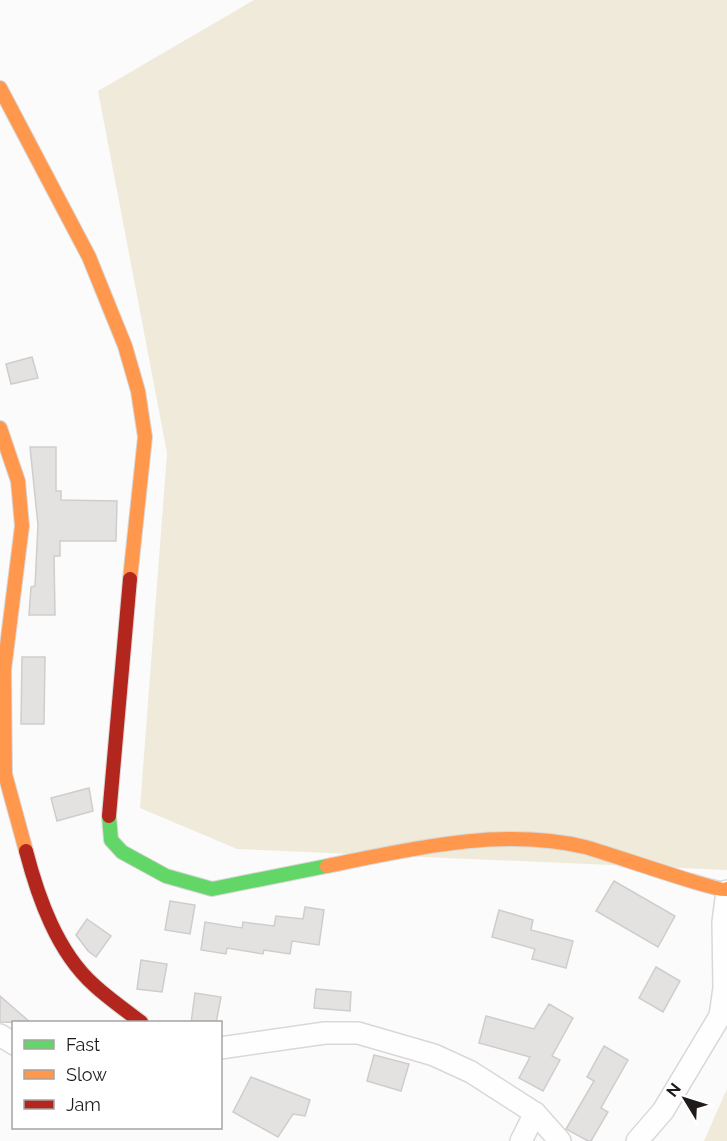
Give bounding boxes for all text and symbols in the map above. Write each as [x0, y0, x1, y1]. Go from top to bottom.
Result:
legend [12, 1021, 222, 1129]
text: Fast [66, 1034, 100, 1055]
text: Slow [66, 1064, 107, 1085]
north arrow [655, 1069, 715, 1129]
text: N [662, 1079, 685, 1101]
text: Jam [66, 1094, 101, 1115]

